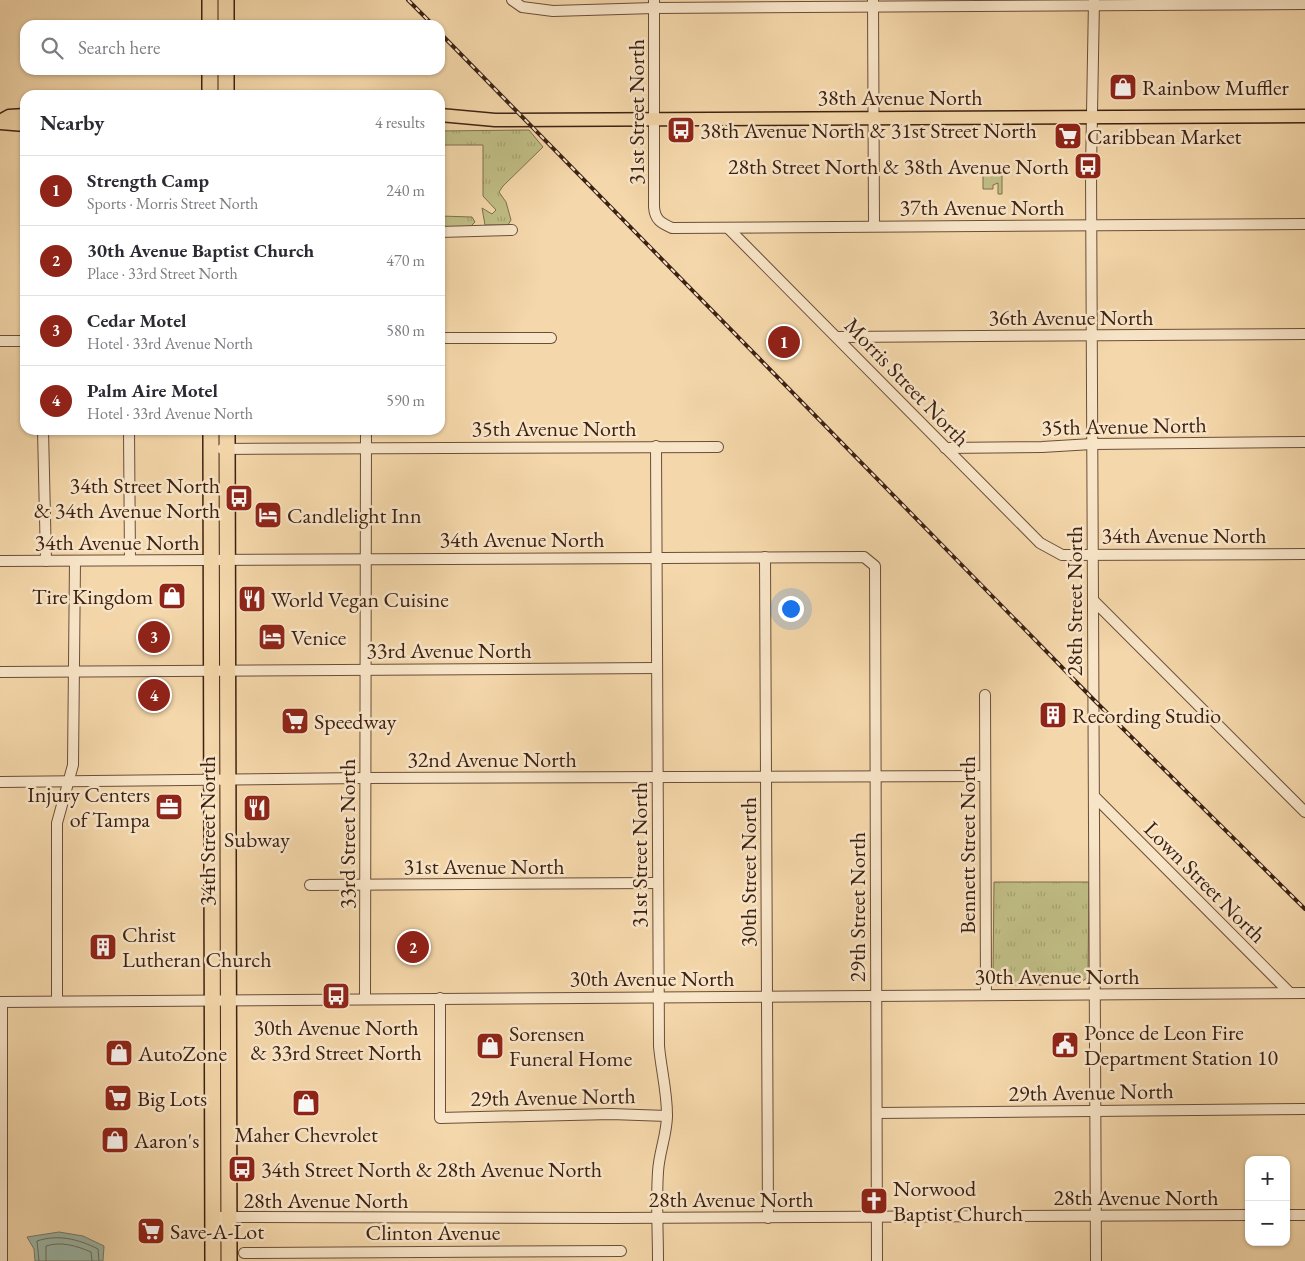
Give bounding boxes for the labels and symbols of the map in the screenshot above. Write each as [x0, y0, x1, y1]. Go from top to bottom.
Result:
street label: 31st Street North [622, 39, 651, 185]
shop icon: Rainbow Muffler [1108, 72, 1138, 102]
place label: Rainbow Muffler [1142, 73, 1290, 102]
street label: 38th Avenue North [817, 83, 983, 112]
bus stop icon: 38th Avenue North & 31st Street North [666, 115, 696, 145]
place label: 38th Avenue North & 31st Street North [700, 116, 1037, 145]
supermarket icon: Caribbean Market [1053, 121, 1083, 151]
place label: Caribbean Market [1087, 122, 1242, 151]
bus stop icon: 28th Street North & 38th Avenue North [1073, 151, 1103, 181]
place label: 28th Street North & 38th Avenue North [728, 152, 1069, 181]
street label: 37th Avenue North [899, 193, 1065, 222]
street label: 36th Avenue North [988, 303, 1154, 332]
street label: Morris Street North [838, 311, 976, 453]
pin: 1 [768, 323, 800, 361]
street label: 35th Avenue North [1041, 410, 1207, 442]
street label: 35th Avenue North [471, 414, 637, 443]
place label: 34th Street North & 34th Avenue North [34, 471, 220, 525]
bus stop icon: 34th Street North & 34th Avenue North [224, 483, 254, 513]
hotel icon: Candlelight Inn [253, 500, 283, 530]
place label: Candlelight Inn [287, 501, 422, 530]
street label: 34th Avenue North [1101, 521, 1267, 550]
street label: 34th Avenue North [439, 525, 605, 554]
street label: 28th Street North [1060, 526, 1089, 676]
street label: 34th Avenue North [34, 528, 200, 557]
shop icon: Tire Kingdom [157, 581, 187, 611]
place label: Tire Kingdom [32, 582, 153, 611]
restaurant icon: World Vegan Cuisine [237, 584, 267, 614]
place label: World Vegan Cuisine [271, 585, 449, 614]
your location [778, 596, 804, 622]
pin: 3 [138, 618, 170, 656]
hotel icon: Venice [257, 622, 287, 652]
place label: Venice [291, 623, 347, 652]
street label: 33rd Avenue North [366, 636, 532, 665]
pin: 4 [138, 676, 170, 714]
building icon: Recording Studio [1038, 700, 1068, 730]
place label: Recording Studio [1072, 701, 1221, 730]
supermarket icon: Speedway [280, 706, 310, 736]
place label: Speedway [314, 707, 397, 736]
street label: 32nd Avenue North [407, 745, 577, 774]
street label: 34th Street North [193, 756, 222, 906]
street label: Bennett Street North [953, 756, 982, 934]
street label: 33rd Street North [333, 759, 362, 909]
place label: Injury Centers of Tampa [27, 780, 150, 834]
street label: 31st Street North [625, 782, 654, 928]
office icon: Injury Centers of Tampa [154, 792, 184, 822]
restaurant icon: Subway [242, 793, 272, 823]
street label: 30th Street North [734, 797, 763, 947]
street label: Lown Street North [1138, 815, 1272, 949]
place label: Subway [224, 825, 290, 854]
street label: 29th Street North [843, 832, 872, 982]
street label: 31st Avenue North [404, 852, 564, 881]
place label: Christ Lutheran Church [122, 920, 272, 974]
pin: 2 [397, 928, 429, 966]
building icon: Christ Lutheran Church [88, 932, 118, 962]
street label: 30th Avenue North [974, 962, 1140, 991]
street label: 30th Avenue North [569, 964, 735, 993]
bus stop icon: 30th Avenue North & 33rd Street North [321, 981, 351, 1011]
place label: 30th Avenue North & 33rd Street North [250, 1013, 422, 1067]
place label: Ponce de Leon Fire Department Station 10 [1084, 1018, 1278, 1072]
place label: Sorensen Funeral Home [509, 1019, 633, 1073]
public building icon: Ponce de Leon Fire Department Station 10 [1050, 1030, 1080, 1060]
shop icon: Sorensen Funeral Home [475, 1031, 505, 1061]
shop icon: AutoZone [104, 1038, 134, 1068]
place label: AutoZone [137, 1039, 227, 1068]
street label: 29th Avenue North [1008, 1076, 1174, 1108]
street label: 29th Avenue North [470, 1081, 636, 1113]
supermarket icon: Big Lots [103, 1083, 133, 1113]
place label: Big Lots [137, 1084, 207, 1113]
shop icon: Maher Chevrolet [291, 1088, 321, 1118]
place label: Maher Chevrolet [234, 1120, 378, 1149]
shop icon: Aaron's [100, 1125, 130, 1155]
place label: Aaron's [133, 1126, 199, 1155]
bus stop icon: 34th Street North & 28th Avenue North [227, 1154, 257, 1184]
place label: 34th Street North & 28th Avenue North [261, 1155, 602, 1184]
place label: Norwood Baptist Church [893, 1174, 1023, 1228]
street label: 28th Avenue North [1053, 1183, 1219, 1212]
street label: 28th Avenue North [648, 1185, 814, 1214]
street label: 28th Avenue North [243, 1186, 409, 1215]
church icon: Norwood Baptist Church [859, 1186, 889, 1216]
supermarket icon: Save-A-Lot [136, 1216, 166, 1246]
place label: Save-A-Lot [170, 1217, 264, 1246]
street label: Clinton Avenue [366, 1218, 501, 1247]

